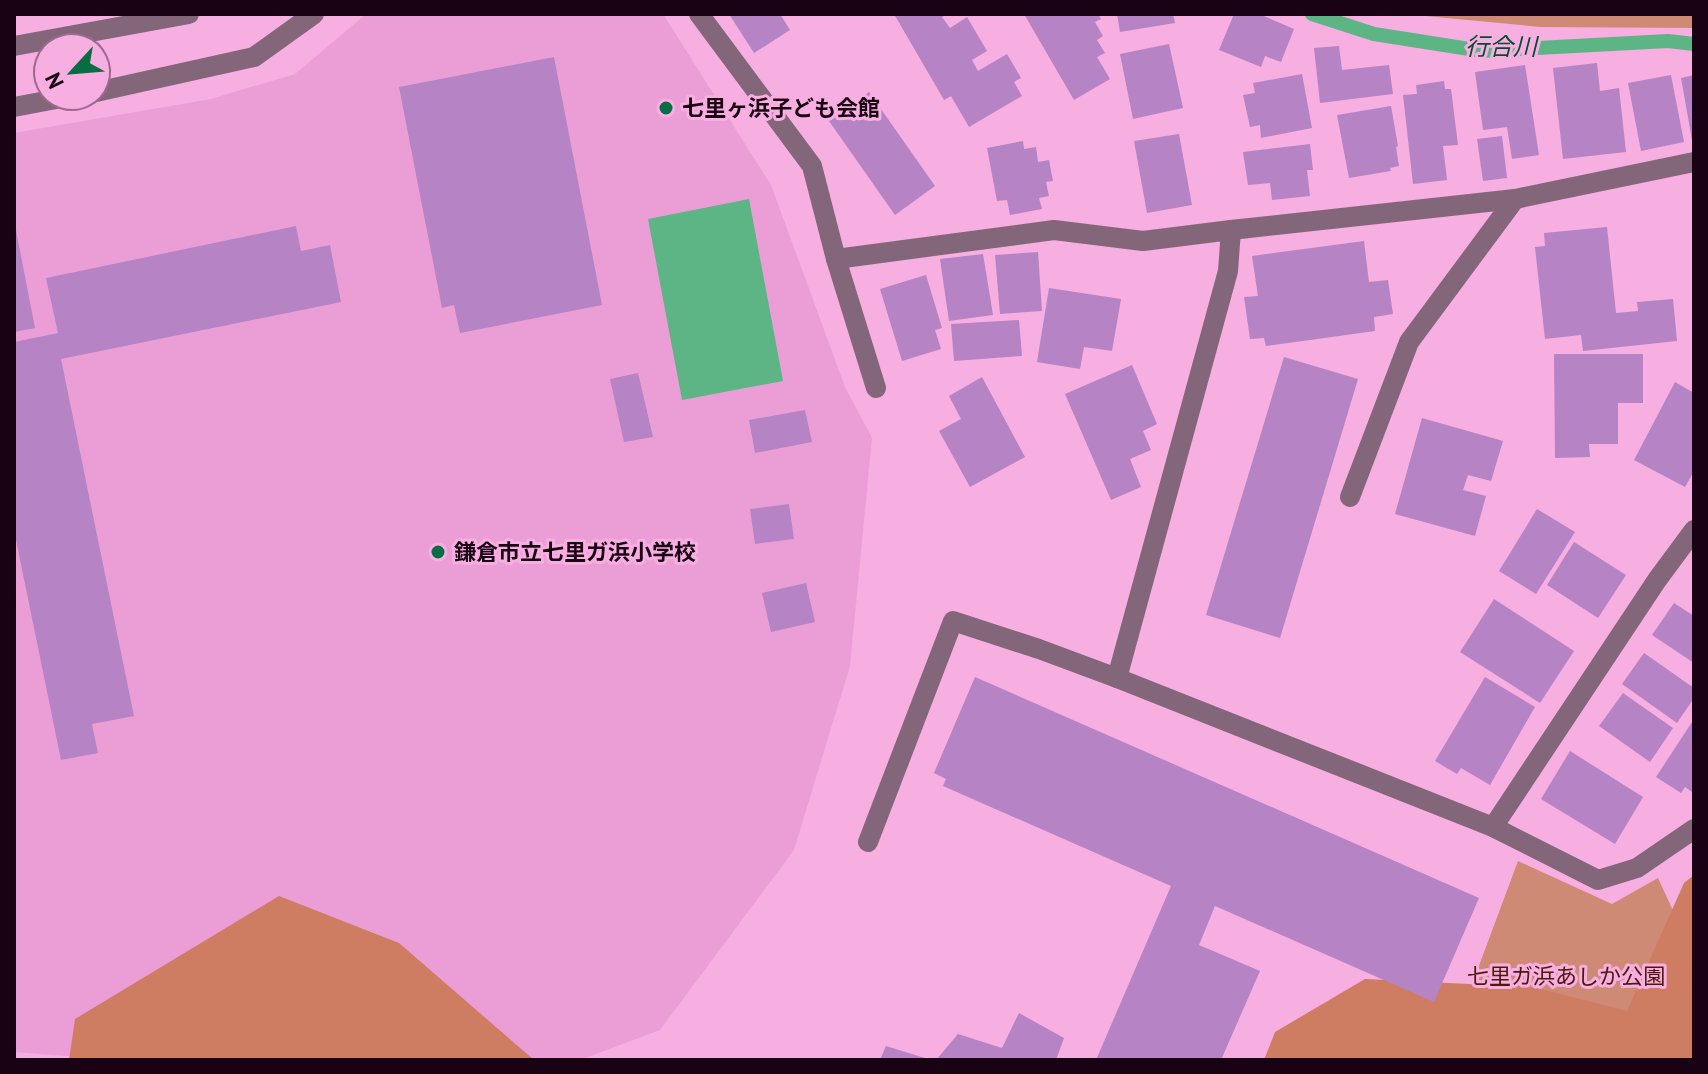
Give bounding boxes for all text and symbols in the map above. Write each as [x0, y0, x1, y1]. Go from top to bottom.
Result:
water label: 行合川 [1465, 31, 1540, 62]
north arrow [32, 32, 112, 112]
text: N [38, 68, 70, 93]
place label: 七里ヶ浜子ども会館 [682, 94, 880, 122]
marker: 七里ヶ浜子ども会館 [657, 99, 675, 117]
place label: 鎌倉市立七里ガ浜小学校 [454, 538, 696, 566]
marker: 鎌倉市立七里ガ浜小学校 [429, 543, 447, 561]
park label: 七里ガ浜あしか公園 [1467, 962, 1665, 990]

